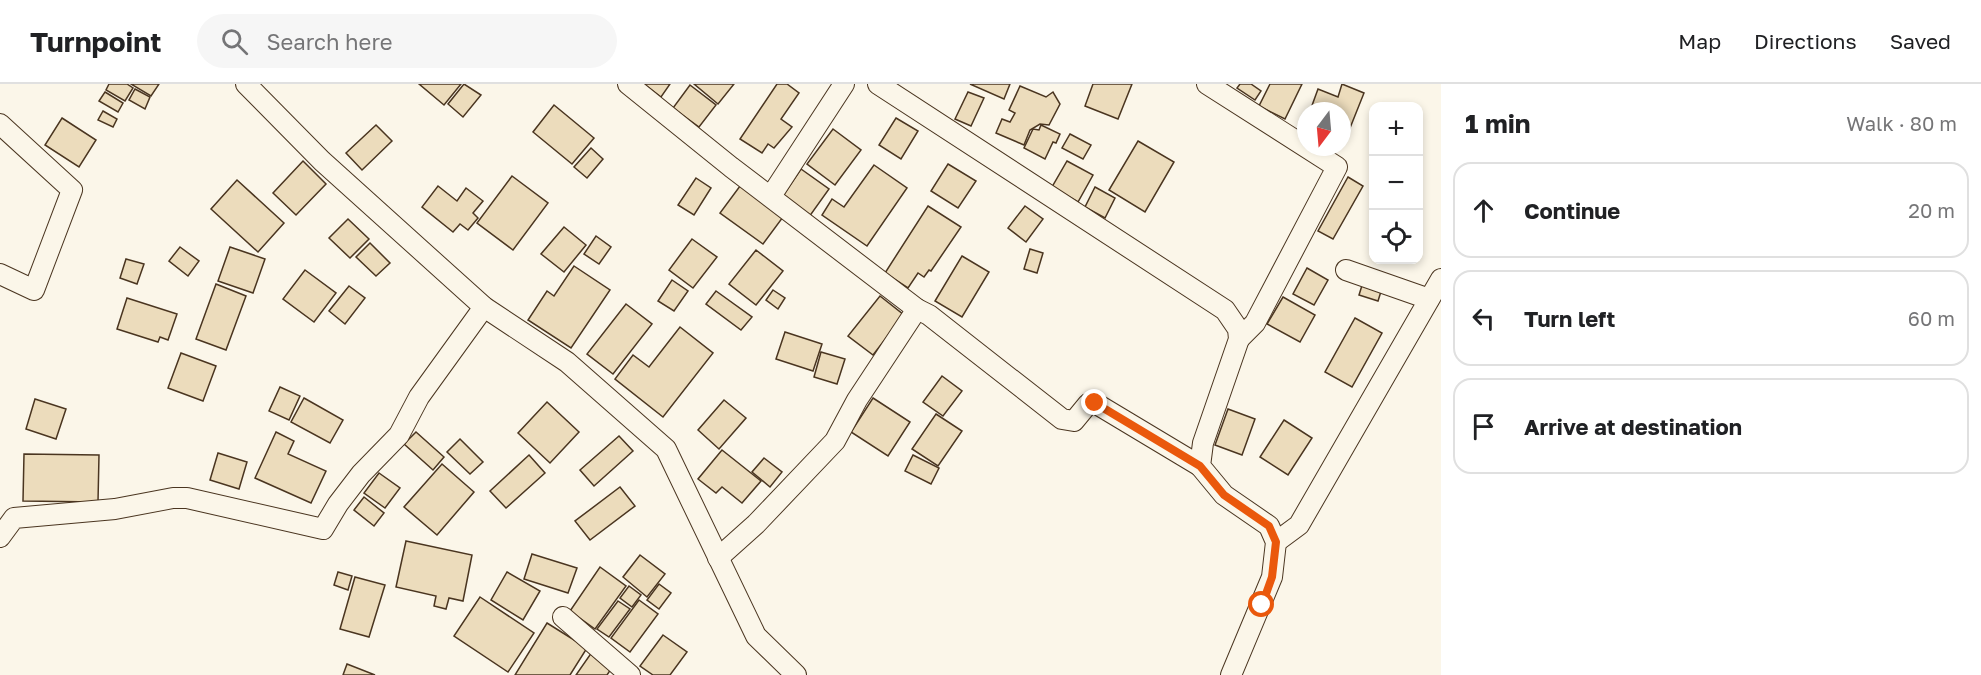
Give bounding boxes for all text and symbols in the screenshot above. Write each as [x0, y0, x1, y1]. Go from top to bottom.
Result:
search box [197, 14, 617, 68]
text: Turnpoint [30, 25, 161, 58]
icon: search [218, 25, 251, 58]
text: Search here [266, 28, 393, 55]
text: Map [1678, 28, 1721, 54]
text: Directions [1754, 28, 1857, 54]
text: Saved [1890, 28, 1951, 54]
north arrow [1297, 102, 1351, 156]
map controls [1369, 102, 1423, 264]
button: + [1369, 102, 1423, 156]
text: 1 min [1465, 108, 1531, 139]
text: Walk · 80 m [1846, 111, 1957, 135]
button: − [1369, 156, 1423, 210]
icon: ahead [1467, 194, 1500, 227]
text: Continue [1524, 197, 1620, 224]
text: 20 m [1908, 198, 1955, 222]
button: locate [1369, 210, 1423, 264]
icon: left [1467, 302, 1500, 335]
text: Turn left [1524, 305, 1615, 332]
text: 60 m [1908, 306, 1955, 330]
route end [1081, 389, 1107, 415]
icon: arrive [1467, 410, 1500, 443]
text: Arrive at destination [1524, 413, 1742, 440]
route start [1248, 591, 1274, 617]

